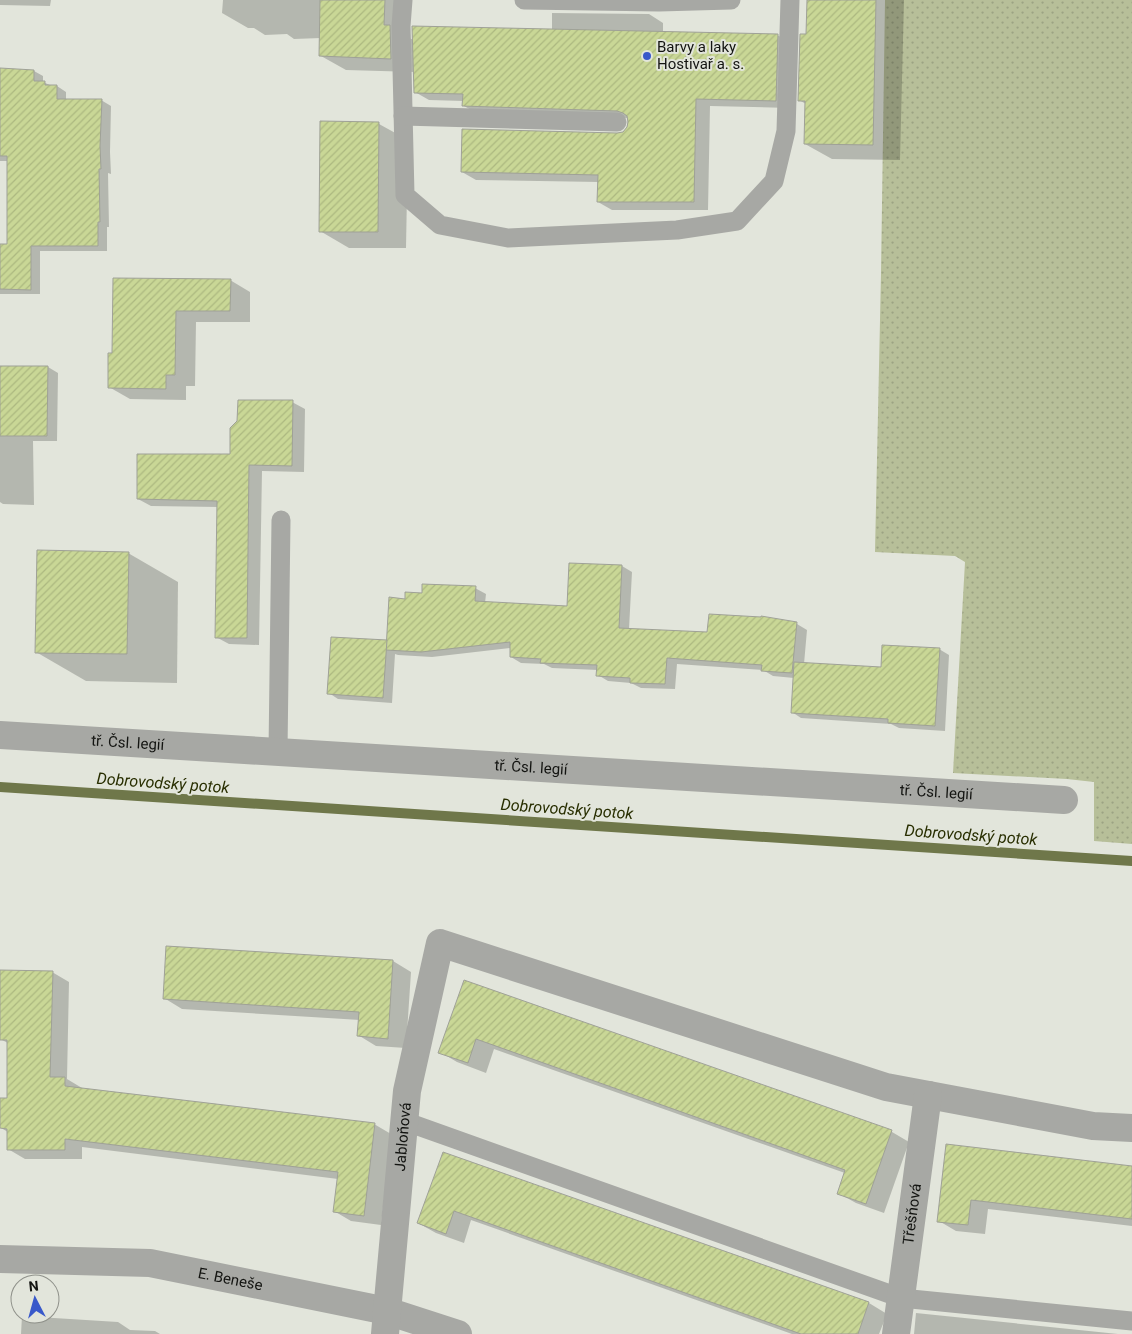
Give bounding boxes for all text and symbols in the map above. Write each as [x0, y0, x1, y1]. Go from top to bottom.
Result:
place label: Barvy a laky Hostivař a. s. [657, 38, 744, 73]
marker: Barvy a laky Hostivař a. s. [641, 50, 653, 62]
street label: tř. Čsl. legií [91, 732, 166, 754]
street label: tř. Čsl. legií [494, 756, 569, 779]
water label: Dobrovodský potok [96, 769, 231, 797]
street label: tř. Čsl. legií [899, 781, 975, 803]
water label: Dobrovodský potok [500, 795, 635, 823]
water label: Dobrovodský potok [904, 821, 1039, 849]
street label: Jabloňová [391, 1102, 415, 1172]
street label: Třešňová [899, 1182, 925, 1246]
street label: E. Beneše [196, 1264, 264, 1295]
north arrow [10, 1274, 60, 1324]
text: N [28, 1278, 39, 1295]

